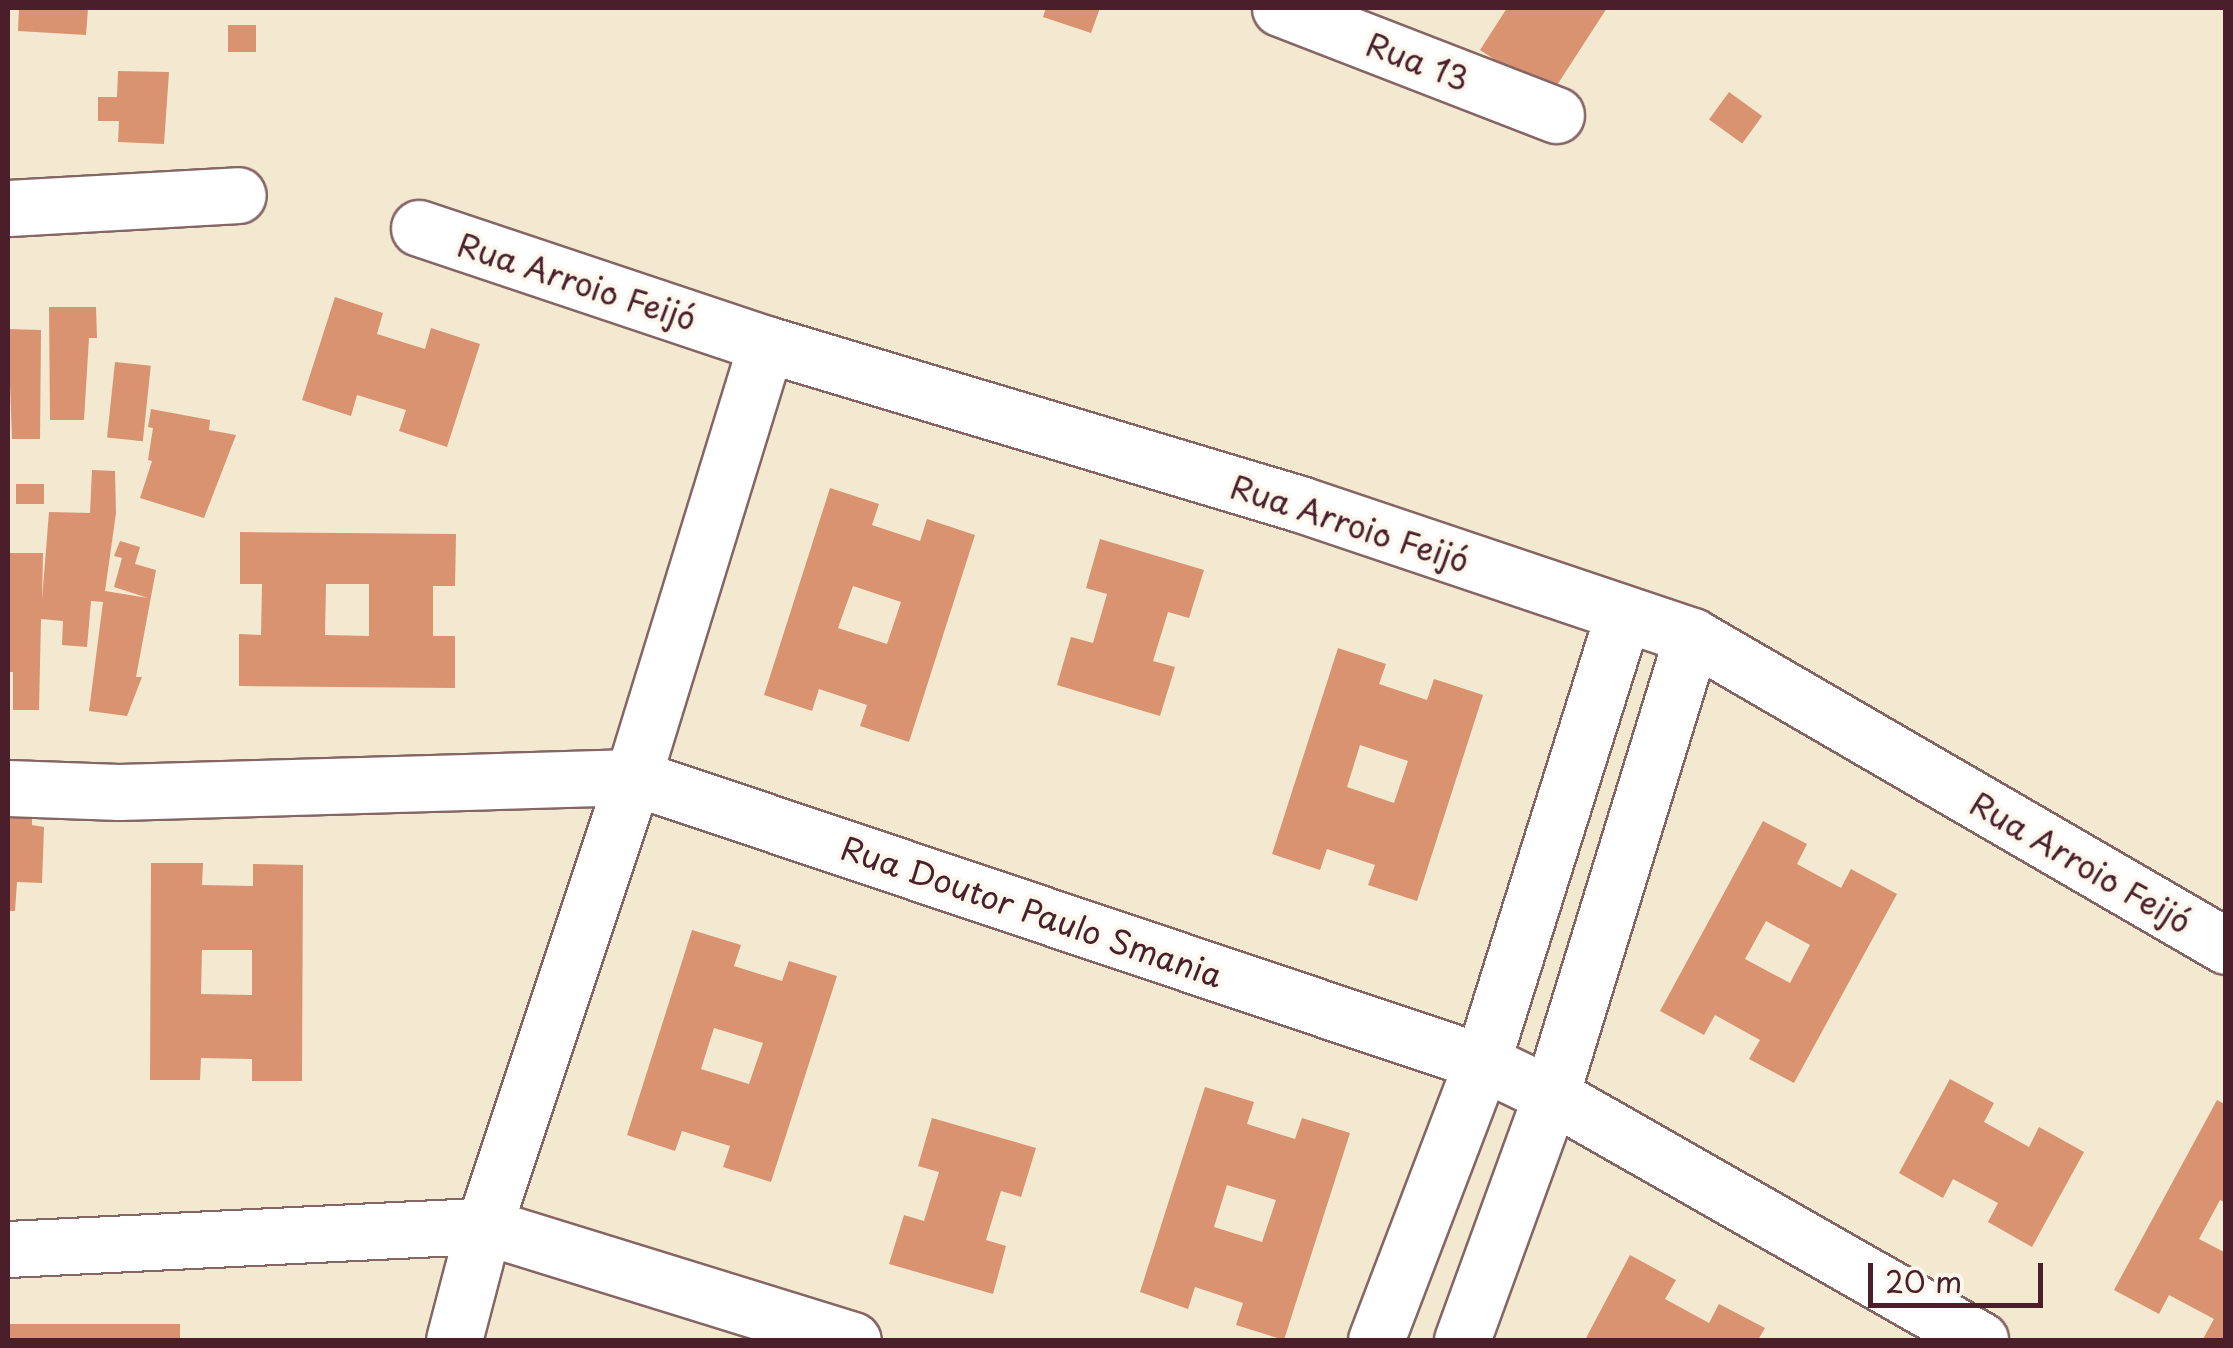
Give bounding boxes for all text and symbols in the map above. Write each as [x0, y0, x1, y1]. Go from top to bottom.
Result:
street label: Rua 13 [1361, 24, 1475, 98]
street label: Rua Arroio Feijó [452, 224, 702, 338]
street label: Rua Arroio Feijó [1225, 466, 1475, 580]
street label: Rua Arroio Feijó [1963, 783, 2199, 941]
street label: Rua Doutor Paulo Smania [837, 828, 1227, 994]
scale bar [1873, 1243, 2048, 1305]
text: 20 m [1885, 1258, 1962, 1303]

